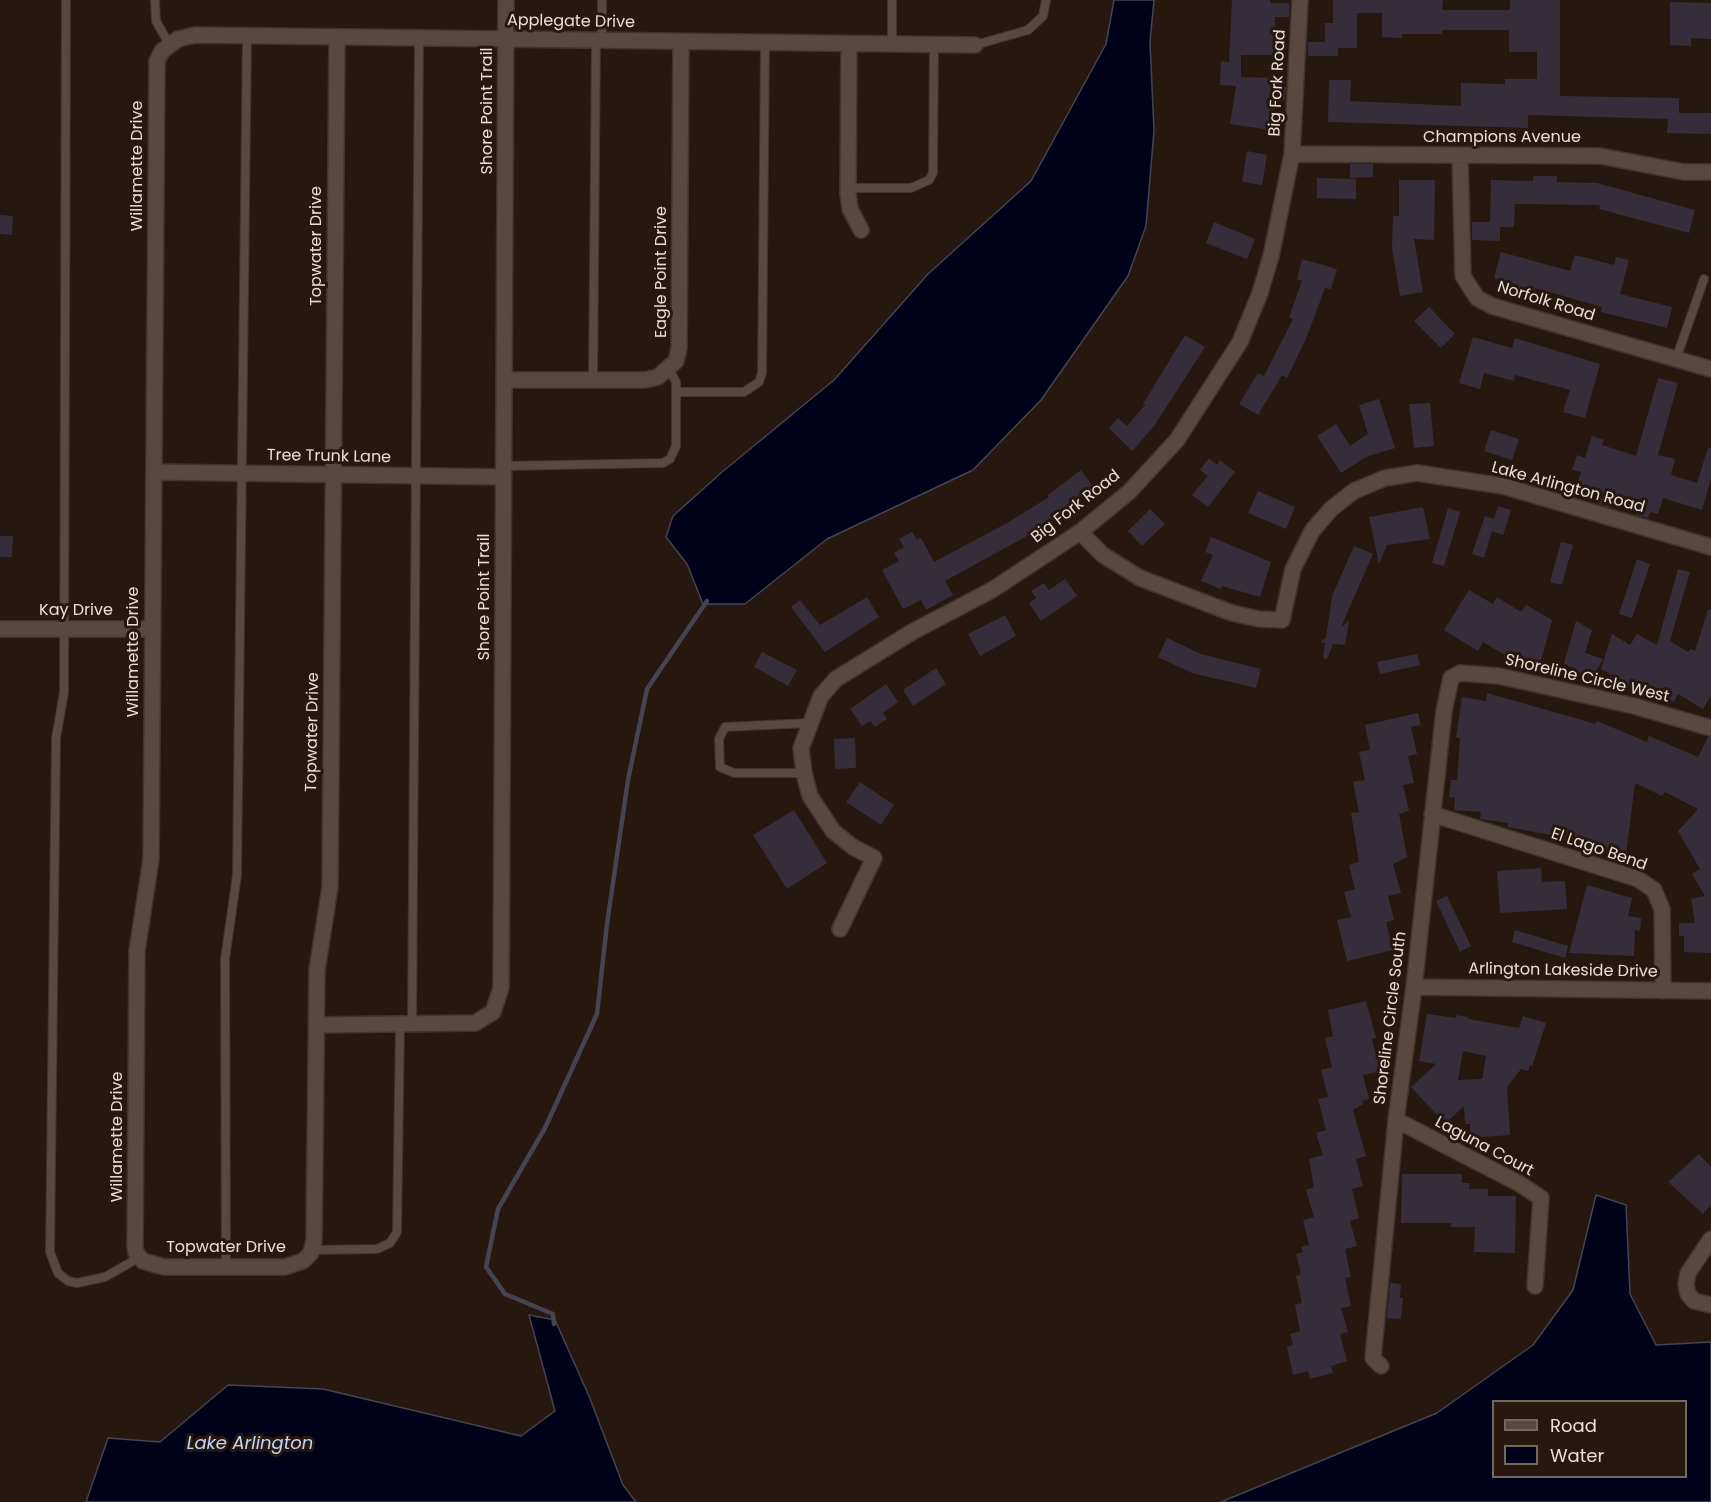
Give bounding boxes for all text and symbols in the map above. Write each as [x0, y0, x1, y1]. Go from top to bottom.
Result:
street label: Applegate Drive [507, 11, 635, 33]
street label: Big Fork Road [1266, 29, 1290, 137]
street label: Shore Point Trail [478, 47, 498, 175]
street label: Willamette Drive [128, 101, 148, 231]
street label: Champions Avenue [1423, 128, 1581, 148]
street label: Topwater Drive [307, 186, 327, 306]
street label: Eagle Point Drive [652, 206, 672, 338]
street label: Norfolk Road [1495, 278, 1597, 326]
street label: Tree Trunk Lane [267, 446, 391, 468]
street label: Lake Arlington Road [1489, 458, 1647, 518]
street label: Big Fork Road [1028, 466, 1124, 548]
street label: Shore Point Trail [475, 533, 495, 661]
street label: Willamette Drive [124, 587, 144, 717]
street label: Kay Drive [39, 601, 113, 621]
street label: Shoreline Circle West [1503, 651, 1671, 707]
street label: Topwater Drive [302, 672, 324, 792]
street label: El Lago Bend [1548, 825, 1650, 875]
street label: Shoreline Circle South [1371, 930, 1411, 1106]
street label: Arlington Lakeside Drive [1468, 960, 1658, 982]
street label: Willamette Drive [108, 1072, 128, 1202]
street label: Laguna Court [1431, 1113, 1537, 1181]
street label: Topwater Drive [166, 1238, 286, 1258]
legend [1492, 1400, 1687, 1478]
text: Road [1550, 1413, 1597, 1438]
water label: Lake Arlington [187, 1433, 313, 1455]
text: Water [1550, 1443, 1604, 1468]

